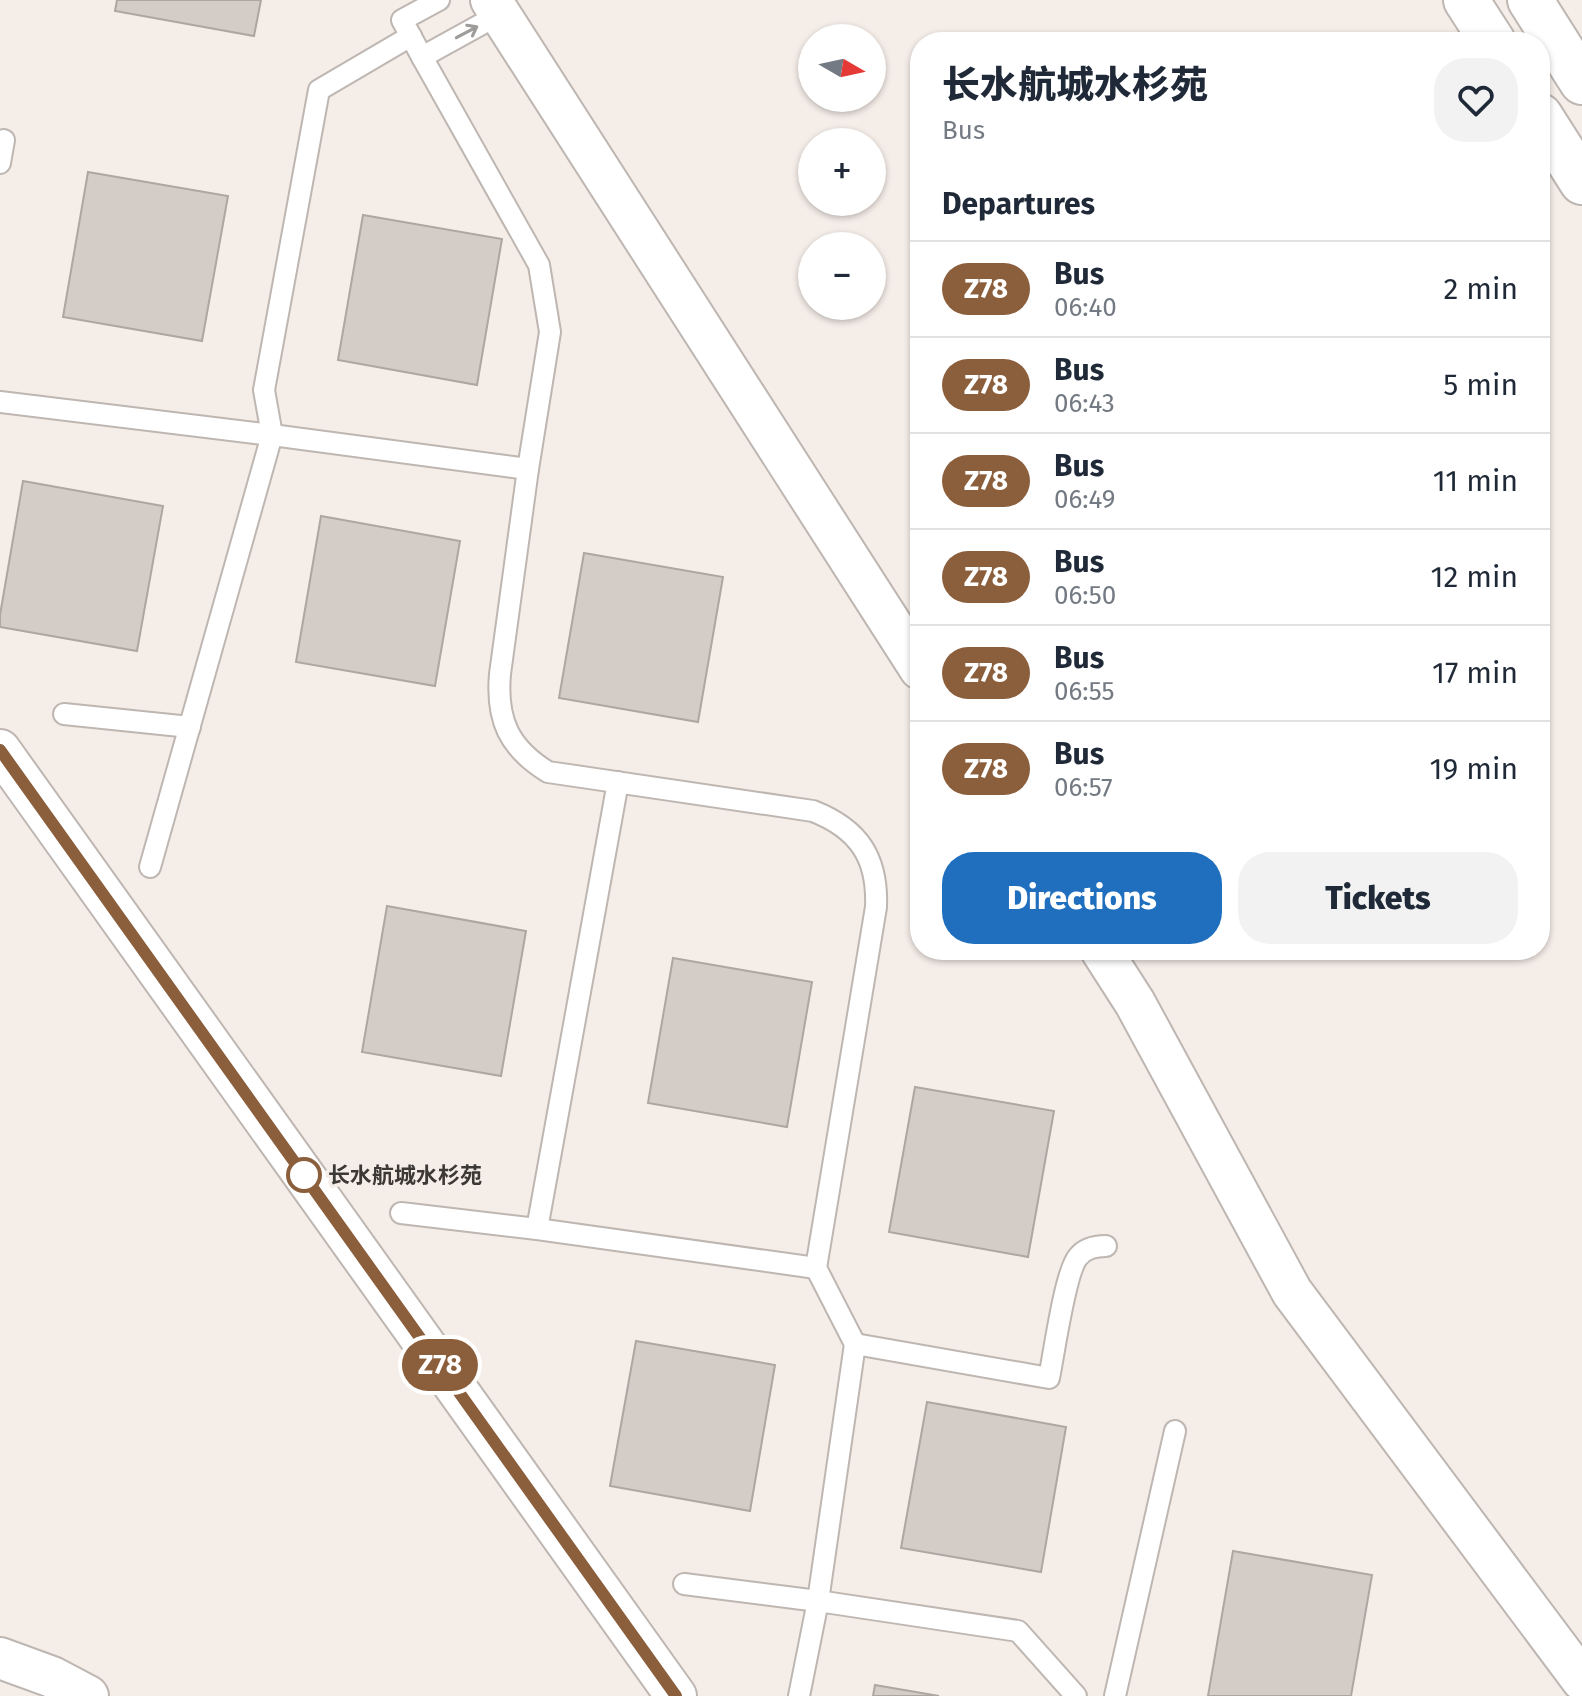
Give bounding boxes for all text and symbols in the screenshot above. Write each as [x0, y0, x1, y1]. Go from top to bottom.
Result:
one-way arrow [454, 24, 478, 40]
north arrow [798, 24, 886, 112]
map controls [798, 24, 886, 320]
button: heart [1434, 58, 1518, 142]
text: 长水航城水杉苑 [942, 62, 1208, 108]
text: Bus [942, 115, 985, 146]
button: + [798, 128, 886, 216]
text: Departures [942, 186, 1095, 222]
button: − [798, 232, 886, 320]
text: Bus [1054, 256, 1104, 292]
text: 2 min [1443, 271, 1518, 307]
text: Z78 [964, 272, 1008, 305]
text: 06:40 [1054, 292, 1117, 323]
text: Bus [1054, 352, 1104, 388]
text: 5 min [1443, 367, 1518, 403]
text: Z78 [964, 368, 1008, 401]
text: 06:43 [1054, 388, 1115, 419]
text: Bus [1054, 448, 1104, 484]
text: 11 min [1433, 463, 1518, 499]
text: Z78 [964, 464, 1008, 497]
text: 06:49 [1054, 484, 1115, 515]
text: Bus [1054, 544, 1104, 580]
text: 12 min [1430, 559, 1518, 595]
text: Z78 [964, 560, 1008, 593]
text: 06:50 [1054, 580, 1116, 611]
text: Bus [1054, 640, 1104, 676]
text: 17 min [1432, 655, 1518, 691]
text: Z78 [964, 656, 1008, 689]
text: 06:55 [1054, 676, 1115, 707]
text: Bus [1054, 736, 1104, 772]
text: 19 min [1430, 751, 1518, 787]
text: Z78 [964, 752, 1008, 785]
text: 06:57 [1054, 772, 1113, 803]
button: Directions [942, 852, 1222, 944]
button: Tickets [1238, 852, 1518, 944]
marker: 长水航城水杉苑 [287, 1158, 321, 1192]
place label: 长水航城水杉苑 [328, 1162, 482, 1189]
line badge: Z78 [394, 1339, 486, 1391]
text: Z78 [418, 1348, 462, 1381]

